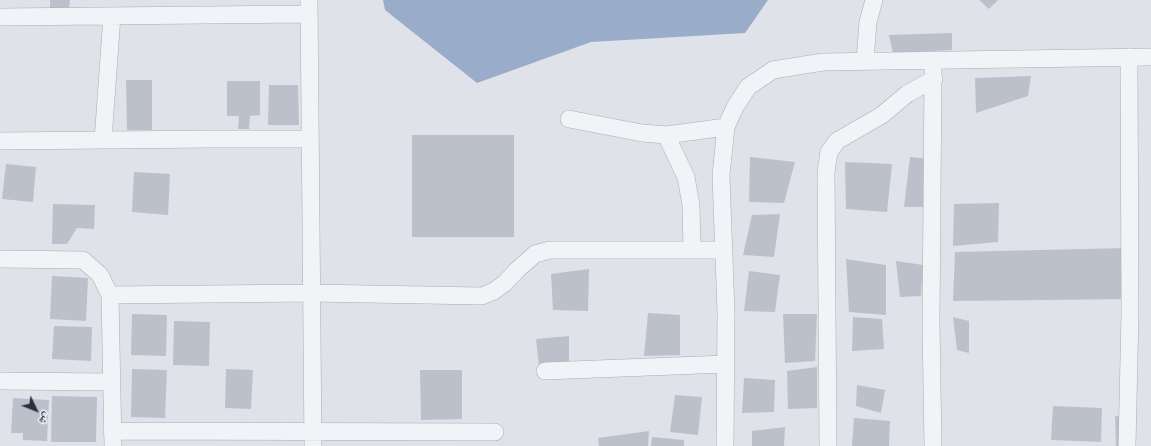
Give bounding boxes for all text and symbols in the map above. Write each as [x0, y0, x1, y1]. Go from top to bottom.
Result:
north arrow [16, 390, 56, 430]
text: ش [36, 410, 54, 427]

